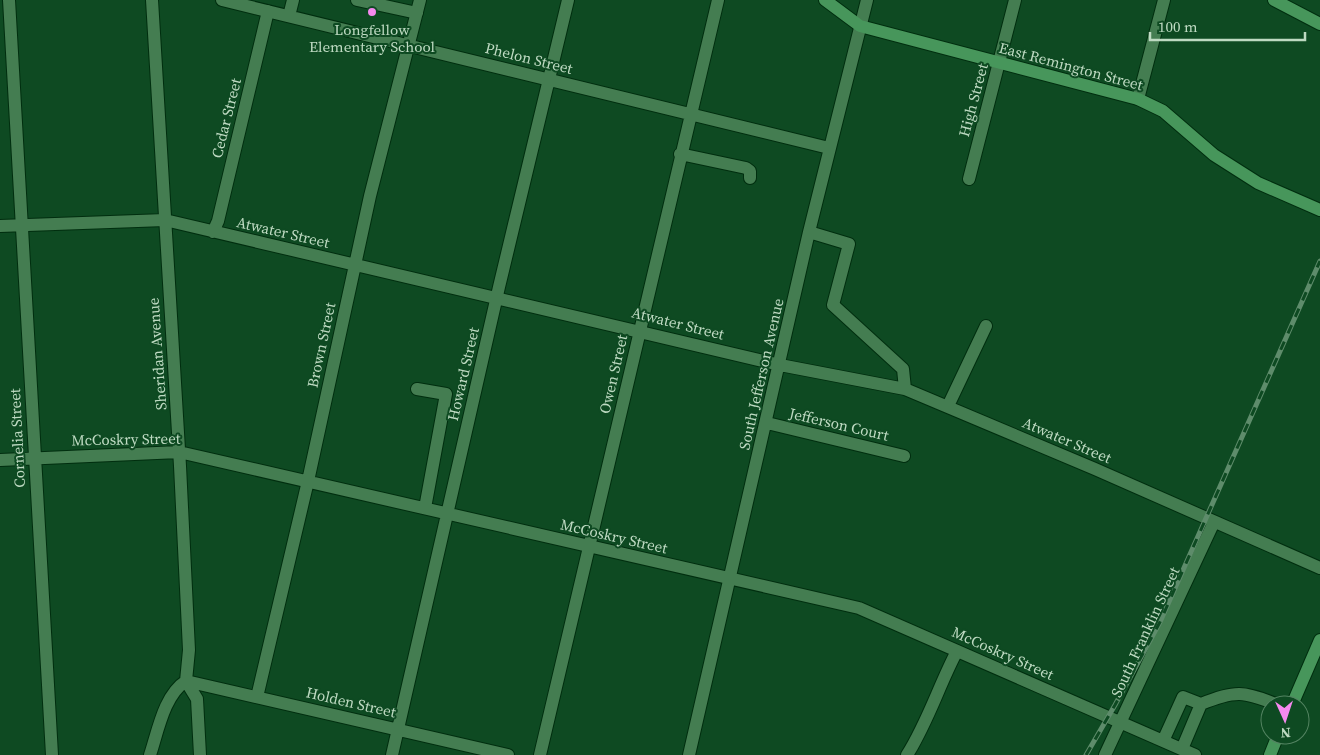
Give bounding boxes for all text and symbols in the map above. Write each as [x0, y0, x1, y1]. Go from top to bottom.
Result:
marker: Longfellow Elementary School [366, 6, 378, 18]
scale bar [1150, 10, 1305, 42]
text: 100 m [1158, 16, 1198, 37]
place label: Longfellow Elementary School [309, 19, 436, 57]
street label: Phelon Street [483, 37, 575, 79]
street label: East Remington Street [997, 37, 1145, 95]
street label: High Street [953, 61, 993, 139]
street label: Cedar Street [206, 76, 246, 160]
street label: Atwater Street [235, 211, 332, 253]
street label: South Jefferson Avenue [733, 296, 789, 452]
street label: Sheridan Avenue [143, 297, 171, 411]
street label: Brown Street [302, 300, 340, 390]
street label: Atwater Street [630, 301, 727, 345]
street label: Howard Street [442, 325, 484, 423]
street label: Owen Street [594, 332, 632, 416]
street label: Cornelia Street [4, 388, 30, 488]
street label: Jefferson Court [786, 402, 891, 446]
street label: Atwater Street [1019, 412, 1115, 468]
street label: McCoskry Street [71, 428, 181, 450]
street label: McCoskry Street [558, 513, 670, 559]
street label: South Franklin Street [1106, 563, 1184, 701]
street label: McCoskry Street [949, 621, 1057, 685]
street label: Holden Street [304, 681, 398, 723]
north arrow [1260, 695, 1310, 745]
text: N [1280, 723, 1291, 743]

